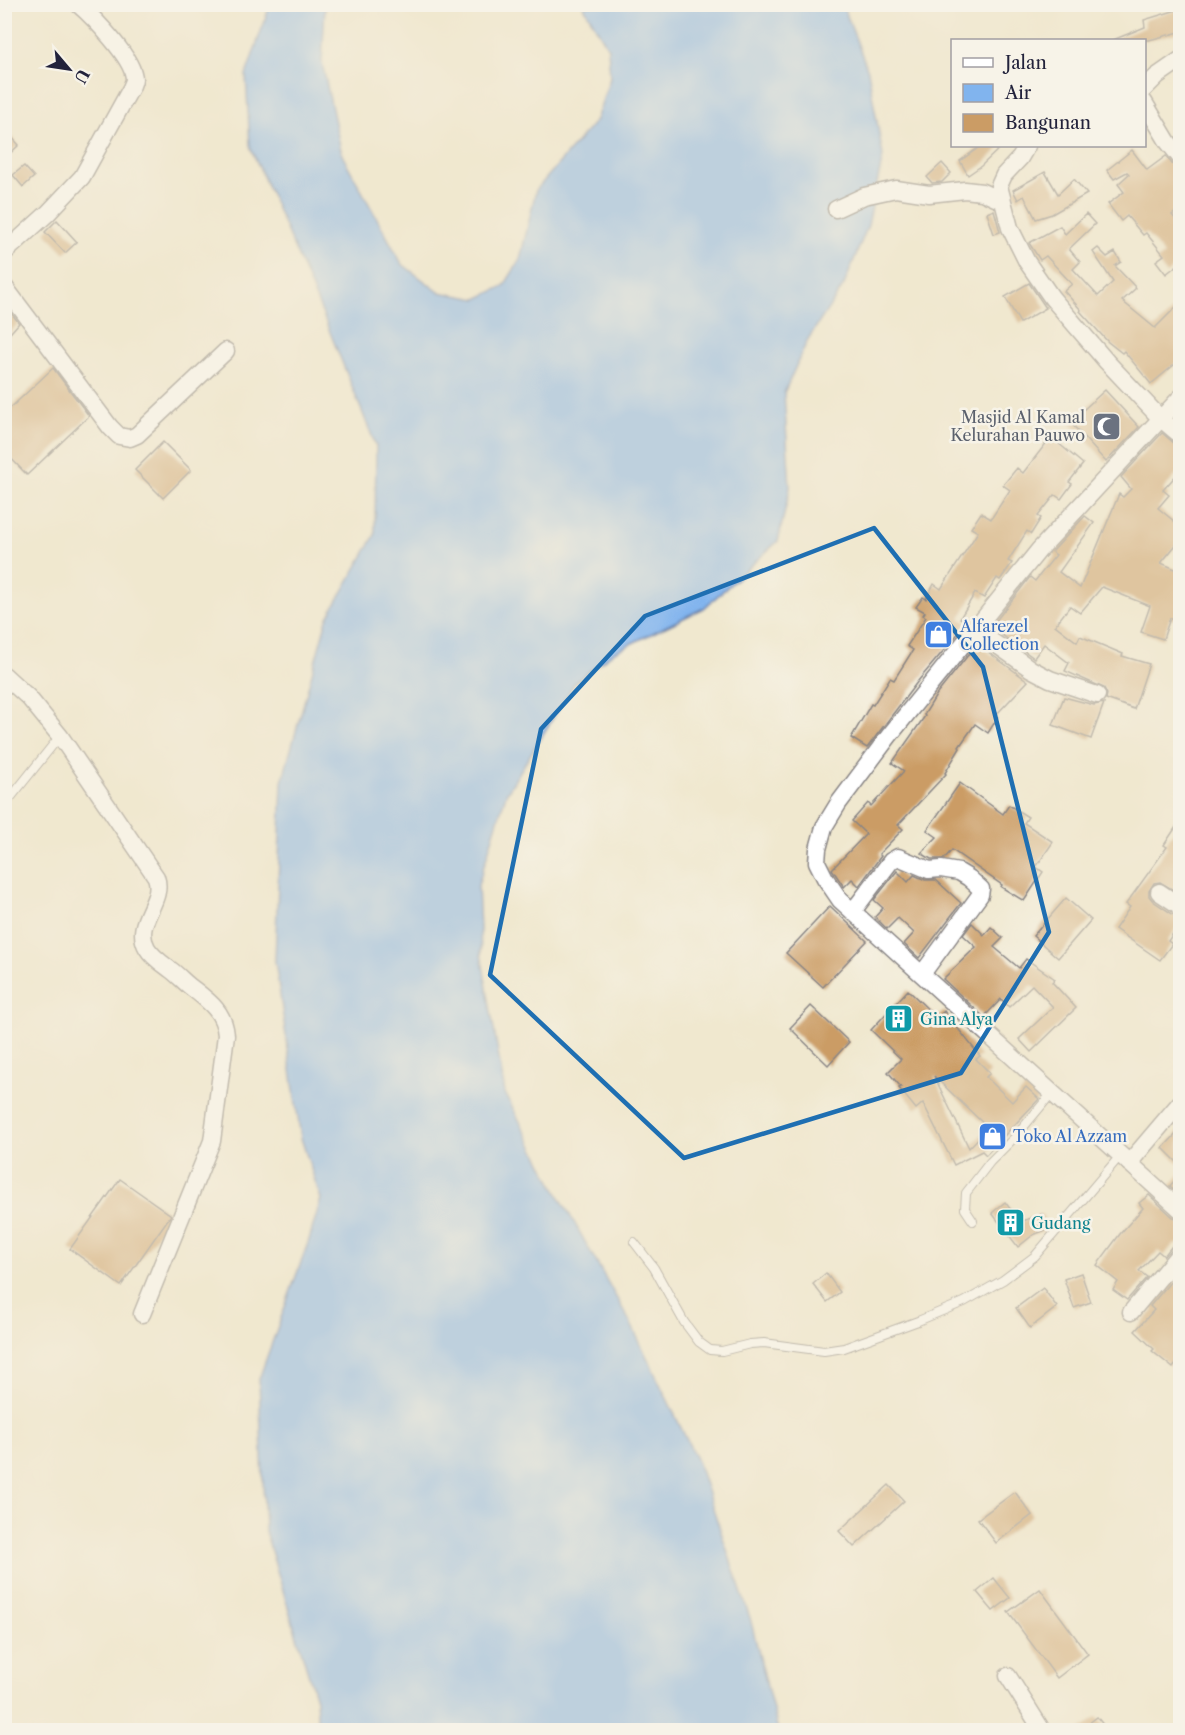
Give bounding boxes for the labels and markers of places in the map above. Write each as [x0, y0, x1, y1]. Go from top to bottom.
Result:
place label: Masjid Al Kamal Kelurahan Pauwo [950, 407, 1085, 445]
mosque icon: Masjid Al Kamal Kelurahan Pauwo [1090, 410, 1122, 442]
place label: Alfarezel Collection [959, 616, 1039, 654]
shop icon: Alfarezel Collection [923, 619, 955, 651]
building icon: Gina Alya [883, 1003, 915, 1035]
place label: Gina Alya [920, 1009, 994, 1029]
shop icon: Toko Al Azzam [976, 1120, 1008, 1152]
place label: Toko Al Azzam [1013, 1126, 1127, 1146]
building icon: Gudang [994, 1207, 1026, 1239]
place label: Gudang [1031, 1213, 1091, 1233]

